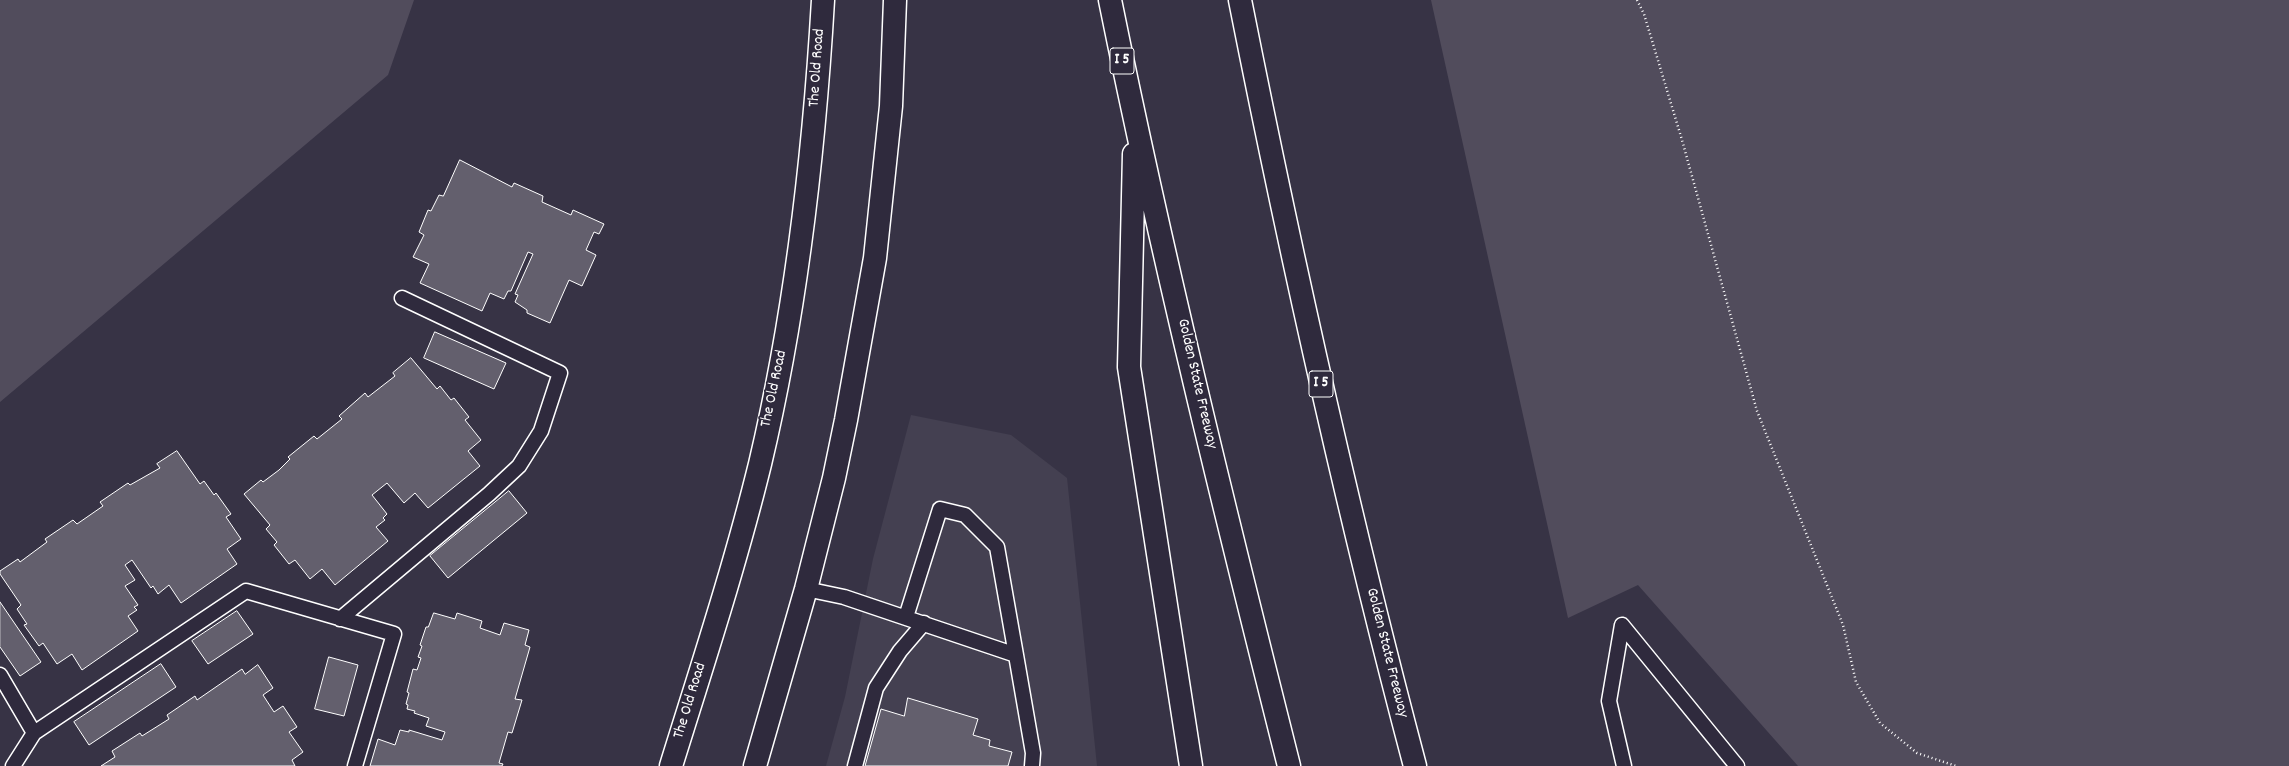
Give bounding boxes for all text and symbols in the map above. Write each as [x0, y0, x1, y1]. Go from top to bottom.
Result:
street label: The Old Road [806, 28, 830, 108]
road number: I 5 [1110, 48, 1134, 74]
street label: Golden State Freeway [1172, 317, 1220, 451]
street label: The Old Road [757, 349, 793, 429]
road number: I 5 [1309, 371, 1333, 397]
street label: Golden State Freeway [1361, 586, 1411, 720]
street label: The Old Road [670, 661, 712, 741]

